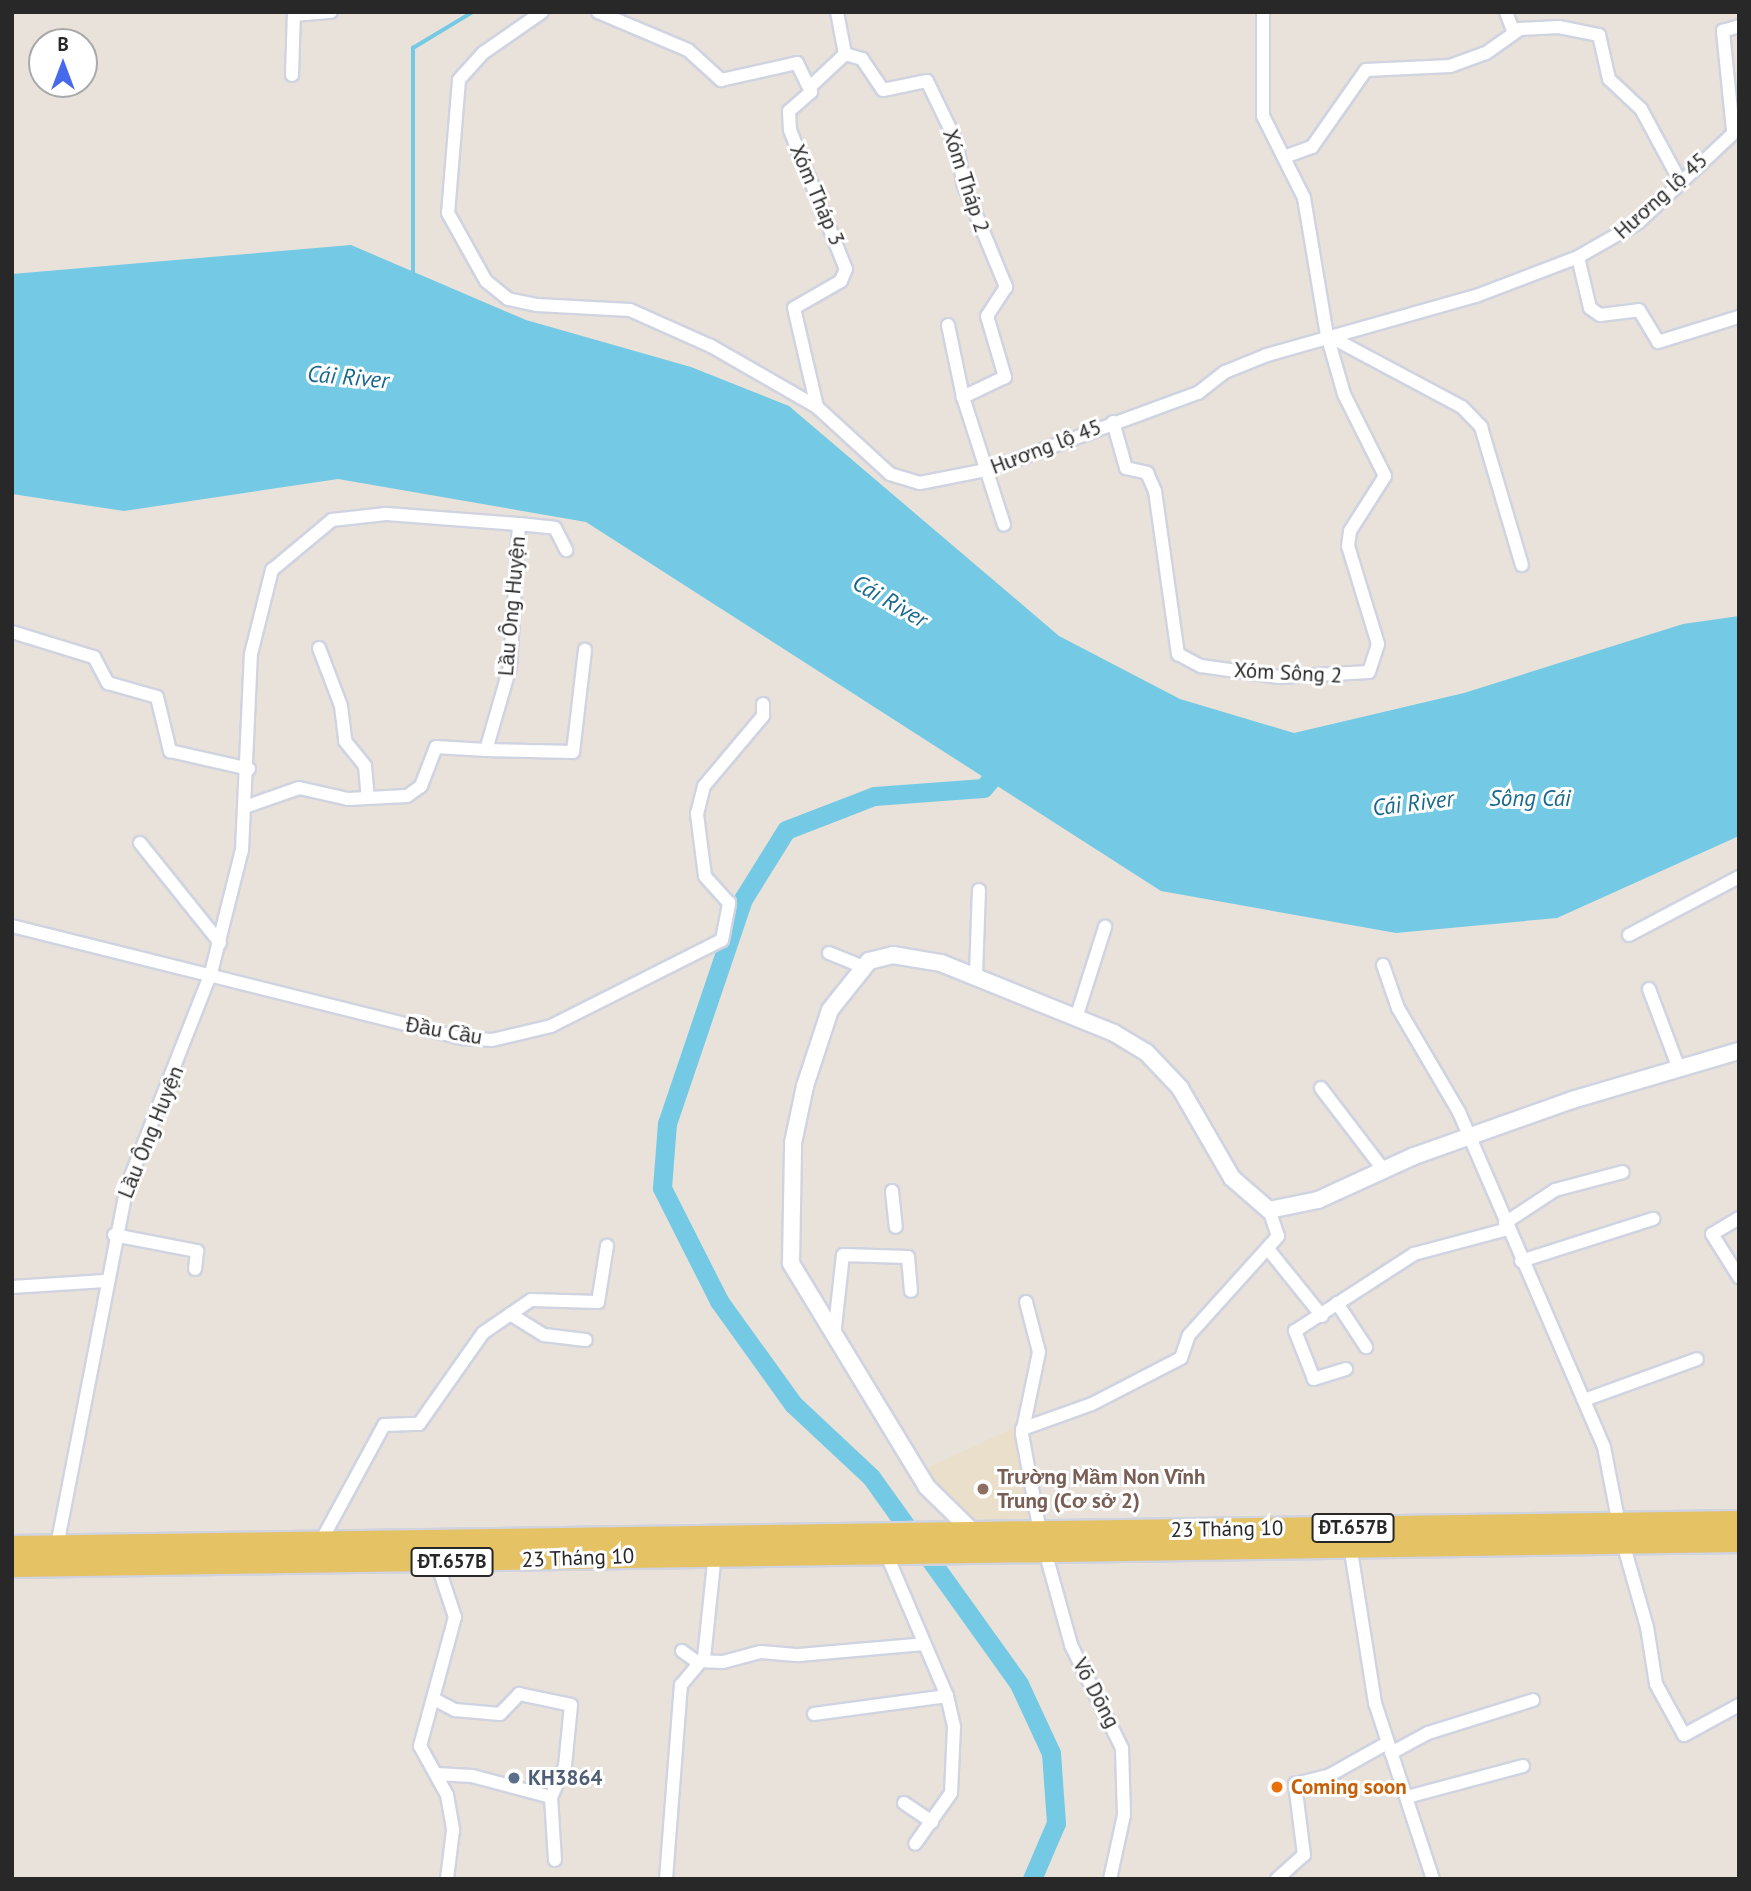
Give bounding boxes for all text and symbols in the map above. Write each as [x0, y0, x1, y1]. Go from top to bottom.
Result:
north arrow [28, 28, 98, 98]
text: B [57, 32, 69, 56]
street label: Xóm Tháp 2 [937, 126, 995, 236]
street label: Xóm Tháp 3 [784, 140, 850, 250]
street label: Hương lộ 45 [1609, 148, 1713, 244]
water label: Cái River [306, 360, 390, 394]
street label: Hương lộ 45 [987, 414, 1105, 480]
street label: Lầu Ông Huyện [493, 535, 531, 677]
water label: Cái River [848, 569, 932, 633]
street label: Xóm Sông 2 [1233, 658, 1343, 688]
water label: Cái River [1371, 784, 1455, 822]
water label: Sông Cái [1489, 784, 1571, 812]
street label: Đầu Cầu [404, 1012, 484, 1050]
street label: Lầu Ông Huyện [113, 1062, 189, 1202]
place label: Trường Mầm Non Vĩnh Trung (Cơ sở 2) [997, 1464, 1206, 1514]
marker: Trường Mầm Non Vĩnh Trung (Cơ sở 2) [975, 1481, 991, 1497]
road number: ĐT.657B [1311, 1512, 1395, 1544]
street label: 23 Tháng 10 [1170, 1515, 1284, 1543]
street label: 23 Tháng 10 [521, 1543, 635, 1573]
road number: ĐT.657B [410, 1546, 494, 1578]
street label: Võ Dõng [1067, 1654, 1125, 1732]
place label: KH3864 [528, 1765, 602, 1791]
marker: KH3864 [506, 1770, 522, 1786]
place label: Coming soon [1291, 1774, 1407, 1800]
marker: Coming soon [1269, 1779, 1285, 1795]

